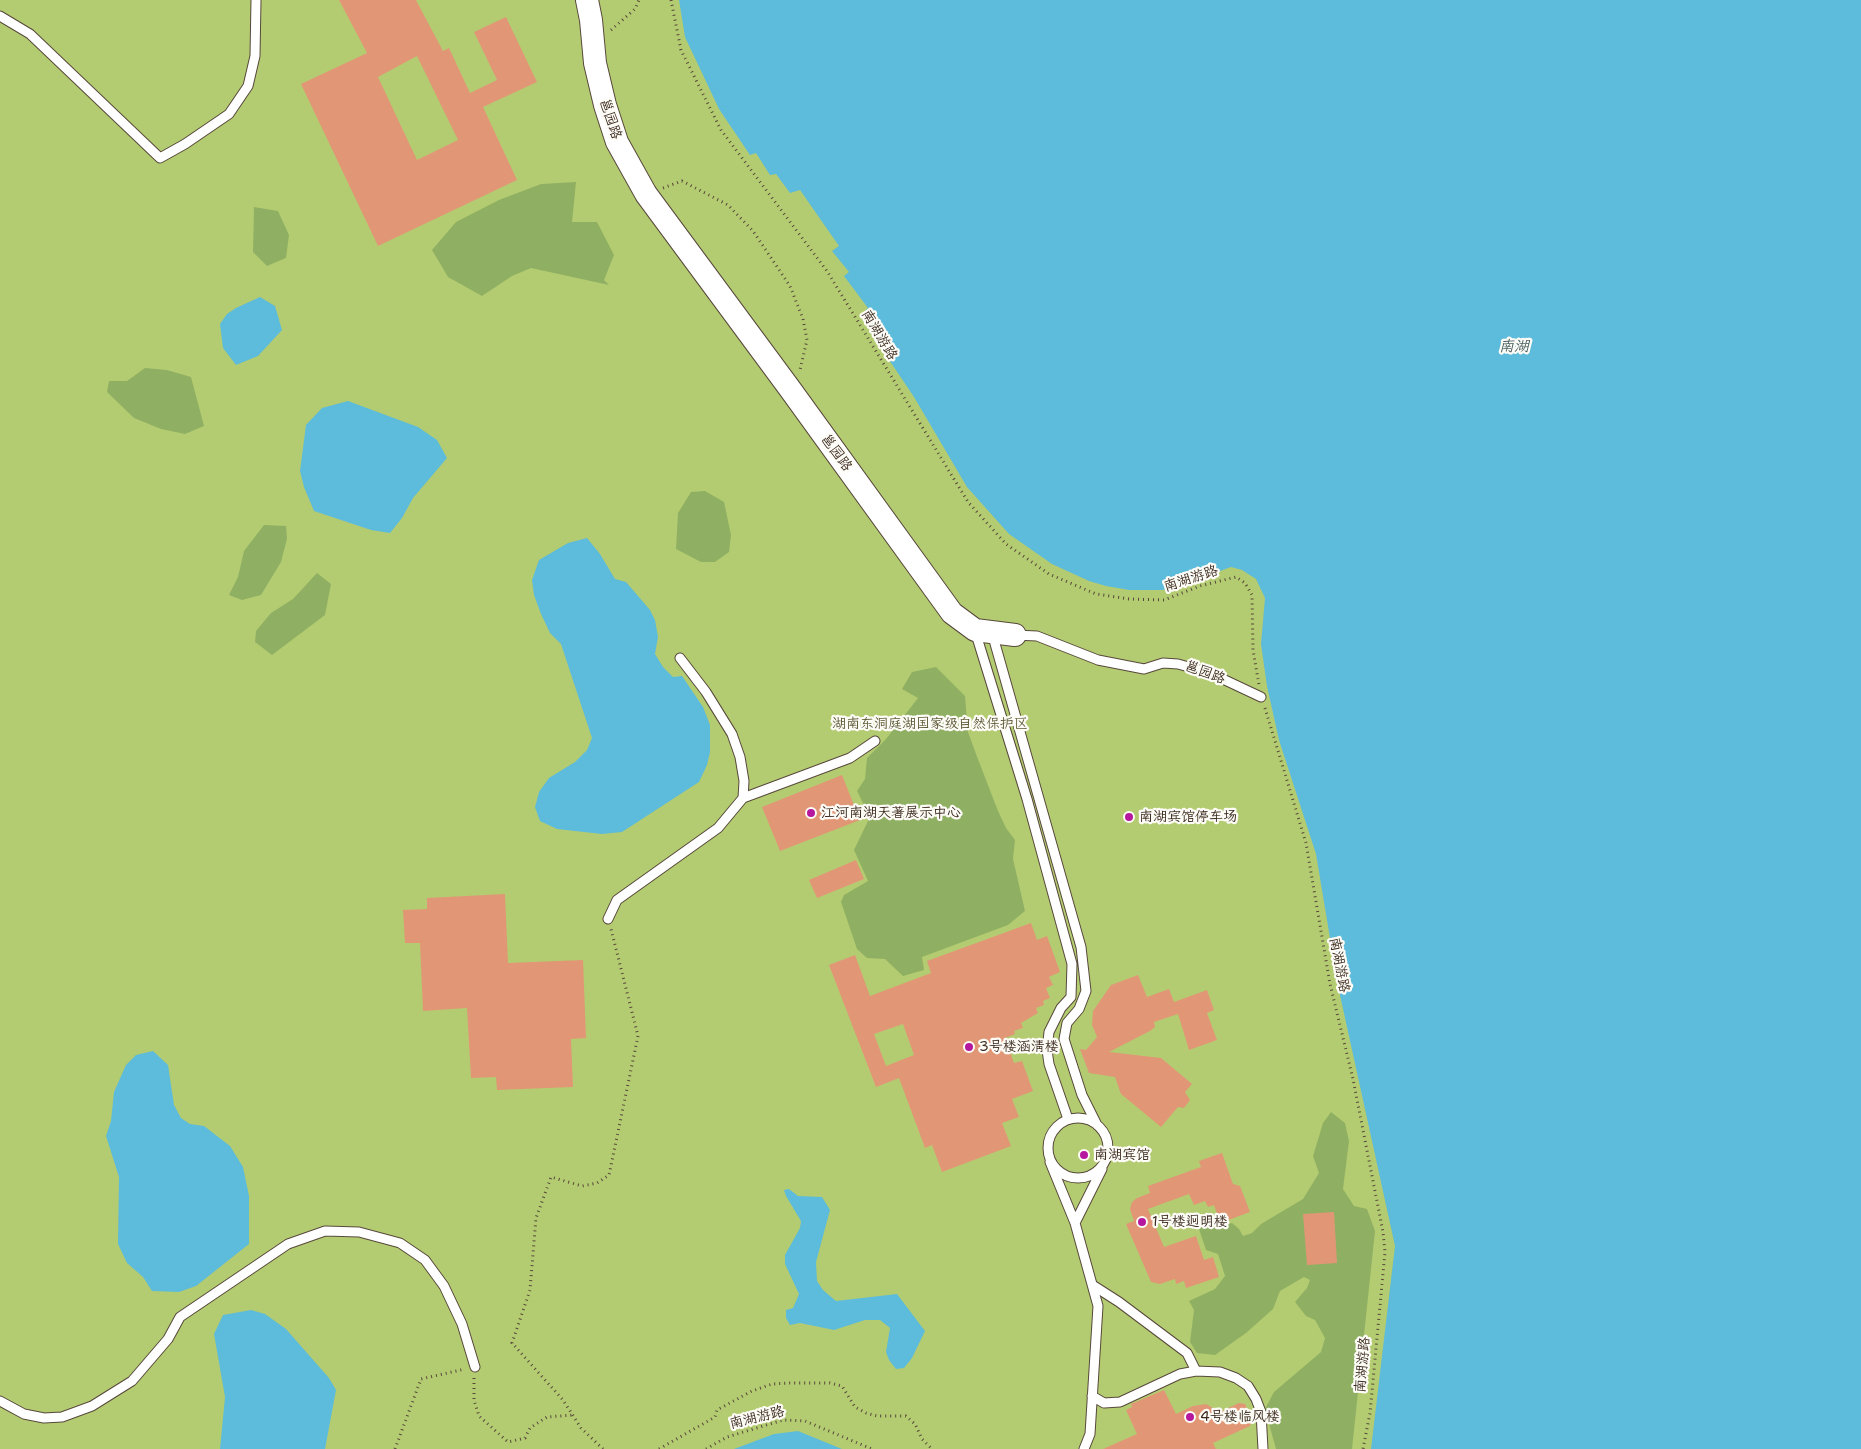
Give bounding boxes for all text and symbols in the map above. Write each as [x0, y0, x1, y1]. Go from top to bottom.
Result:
street label: 邕园路 [596, 96, 624, 142]
street label: 南湖游路 [857, 307, 901, 363]
water label: 南湖 [1499, 338, 1529, 356]
street label: 邕园路 [817, 431, 855, 475]
street label: 南湖游路 [1162, 562, 1220, 596]
street label: 邕园路 [1182, 658, 1228, 688]
park label: 湖南东洞庭湖国家级自然保护区 [832, 716, 1028, 732]
place label: 江河南湖天著展示中心 [821, 805, 961, 821]
marker: 江河南湖天著展示中心 [805, 807, 817, 819]
place label: 南湖宾馆停车场 [1139, 809, 1237, 825]
marker: 南湖宾馆停车场 [1123, 811, 1135, 823]
street label: 南湖游路 [1325, 936, 1353, 994]
place label: 3号楼涵清楼 [979, 1039, 1059, 1055]
marker: 3号楼涵清楼 [963, 1041, 975, 1053]
place label: 南湖宾馆 [1094, 1147, 1150, 1163]
marker: 南湖宾馆 [1078, 1149, 1090, 1161]
place label: 1号楼迥明楼 [1152, 1214, 1228, 1230]
marker: 1号楼迥明楼 [1136, 1216, 1148, 1228]
street label: 南湖游路 [1352, 1336, 1374, 1394]
street label: 南湖游路 [728, 1403, 786, 1433]
place label: 4号楼临风楼 [1200, 1409, 1280, 1425]
marker: 4号楼临风楼 [1184, 1411, 1196, 1423]

